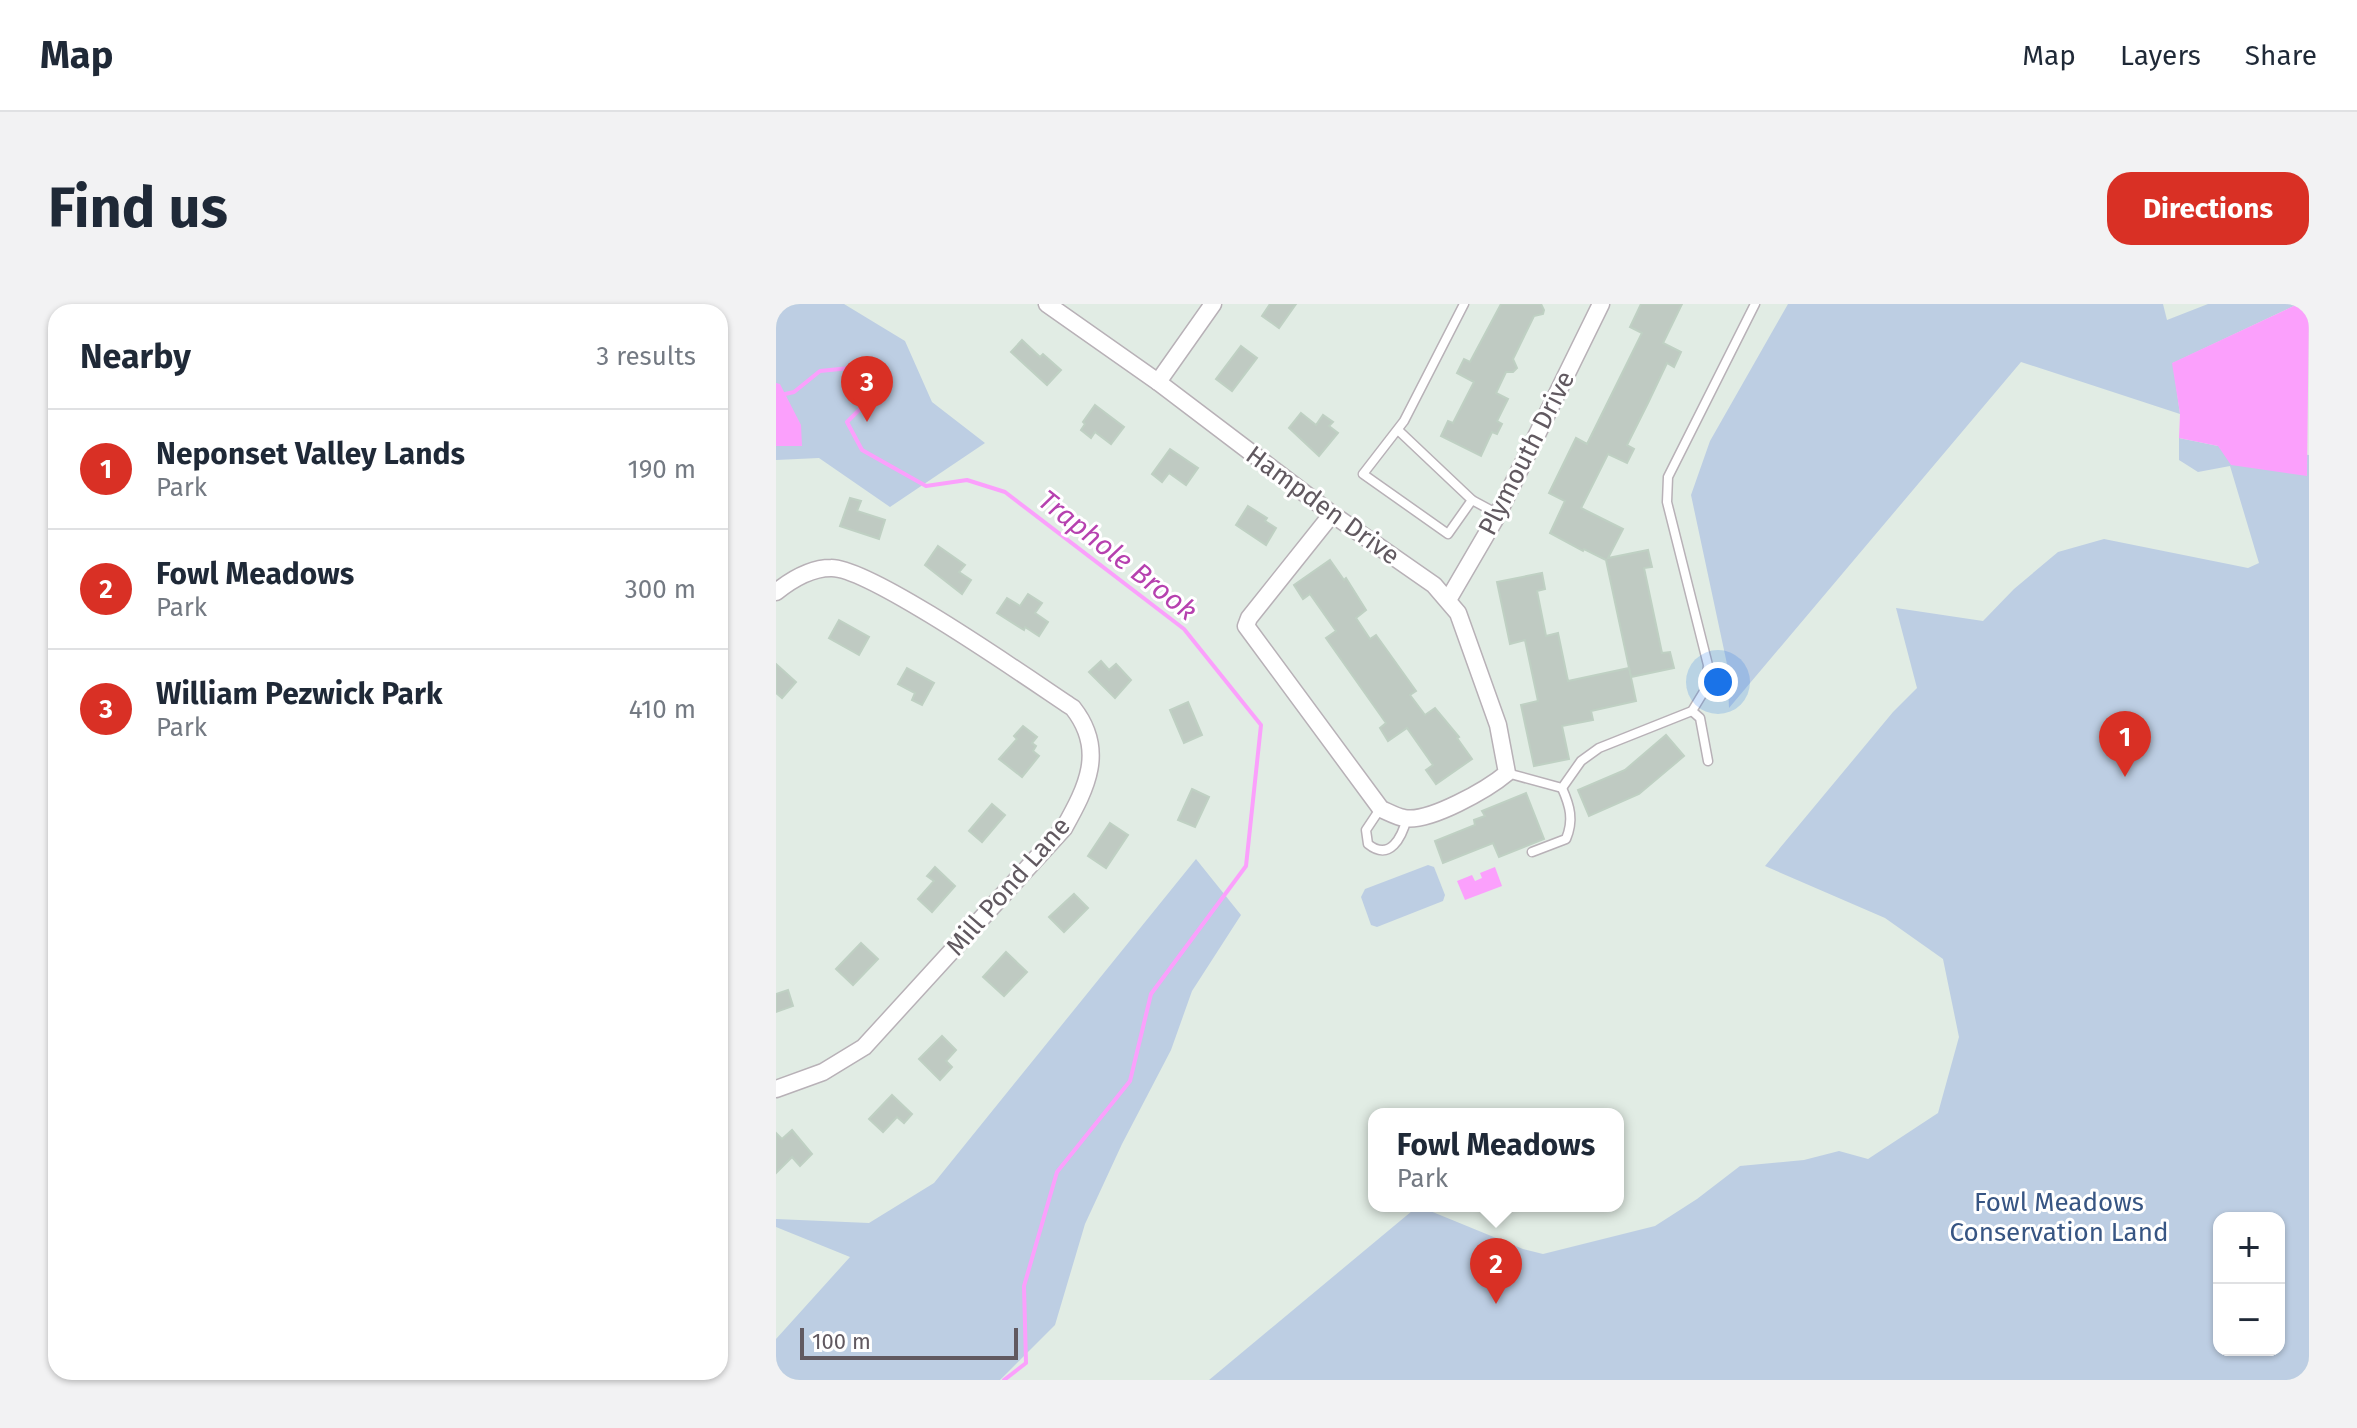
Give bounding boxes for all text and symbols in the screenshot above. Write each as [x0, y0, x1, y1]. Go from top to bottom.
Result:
text: Map [40, 32, 113, 78]
text: Map [2022, 39, 2076, 72]
text: Layers [2120, 39, 2201, 72]
text: Share [2245, 39, 2317, 72]
button: Directions [2107, 172, 2309, 245]
text: Find us [48, 175, 228, 242]
text: Nearby [80, 336, 191, 377]
text: 3 results [596, 341, 696, 372]
pin: 3 [841, 356, 893, 422]
street label: Plymouth Drive [1472, 366, 1581, 540]
text: Neponset Valley Lands [156, 436, 465, 472]
street label: Hampden Drive [1240, 439, 1406, 572]
text: 1 [100, 454, 112, 485]
text: 190 m [627, 454, 696, 485]
text: Park [156, 472, 207, 503]
water label: Traphole Brook [1032, 483, 1203, 627]
text: Fowl Meadows [156, 556, 354, 592]
text: 2 [99, 574, 113, 605]
text: 300 m [625, 574, 696, 605]
text: Park [156, 592, 207, 623]
your location [1698, 662, 1738, 702]
text: William Pezwick Park [156, 676, 443, 712]
text: 3 [99, 694, 113, 725]
text: 410 m [629, 694, 696, 725]
pin: 1 [2099, 711, 2151, 777]
text: Park [156, 712, 207, 743]
street label: Mill Pond Lane [940, 811, 1077, 962]
popup [1368, 1108, 1624, 1212]
text: Fowl Meadows [1397, 1127, 1595, 1163]
text: Park [1397, 1163, 1448, 1194]
park label: Fowl Meadows Conservation Land [1950, 1187, 2168, 1248]
map controls [2213, 1212, 2285, 1356]
button: + [2213, 1212, 2285, 1284]
pin: 2 [1470, 1238, 1522, 1304]
button: − [2213, 1284, 2285, 1356]
scale bar [800, 1324, 1018, 1360]
text: 100 m [812, 1328, 871, 1355]

